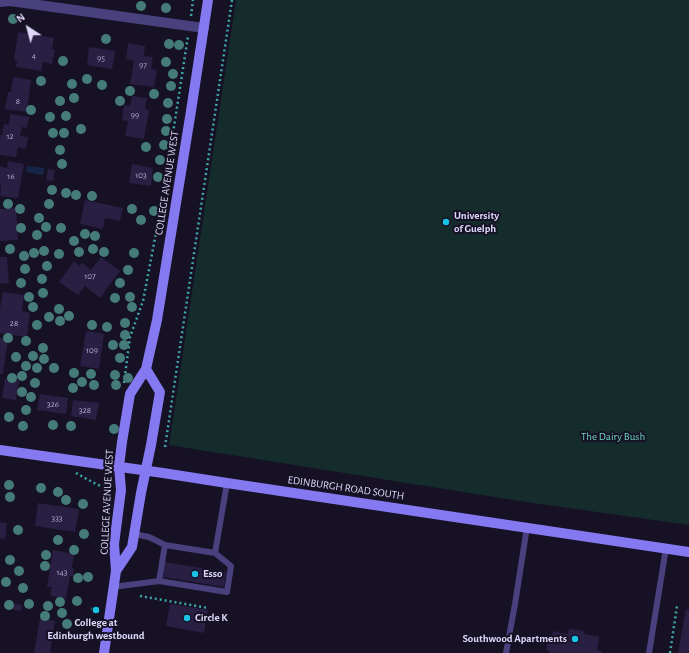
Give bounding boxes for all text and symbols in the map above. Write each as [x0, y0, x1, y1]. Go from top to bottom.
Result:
north arrow [8, 8, 48, 48]
text: N [14, 11, 27, 25]
house number: 4 [32, 50, 36, 60]
house number: 95 [97, 53, 105, 63]
house number: 97 [139, 60, 147, 70]
house number: 8 [16, 96, 20, 106]
house number: 99 [131, 110, 139, 120]
street label: COLLEGE AVENUE WEST [152, 130, 182, 236]
house number: 12 [6, 131, 14, 141]
house number: 103 [135, 170, 147, 180]
house number: 16 [7, 171, 15, 181]
place label: University of Guelph [454, 209, 499, 235]
marker: University of Guelph [441, 217, 451, 227]
house number: 107 [84, 271, 96, 281]
house number: 28 [10, 318, 18, 328]
house number: 109 [86, 345, 98, 355]
house number: 326 [47, 399, 59, 409]
house number: 328 [79, 405, 91, 415]
park label: The Dairy Bush [581, 430, 645, 444]
street label: COLLEGE AVENUE WEST [98, 449, 116, 555]
street label: EDINBURGH ROAD SOUTH [287, 473, 405, 503]
house number: 333 [51, 513, 63, 523]
house number: 143 [56, 567, 68, 577]
place label: Esso [203, 567, 222, 581]
marker: Esso [190, 569, 200, 579]
marker: College at Edinburgh westbound [91, 605, 101, 615]
place label: Circle K [195, 611, 228, 625]
marker: Circle K [182, 613, 192, 623]
place label: College at Edinburgh westbound [47, 616, 145, 642]
place label: Southwood Apartments [463, 632, 567, 646]
marker: Southwood Apartments [570, 634, 580, 644]

